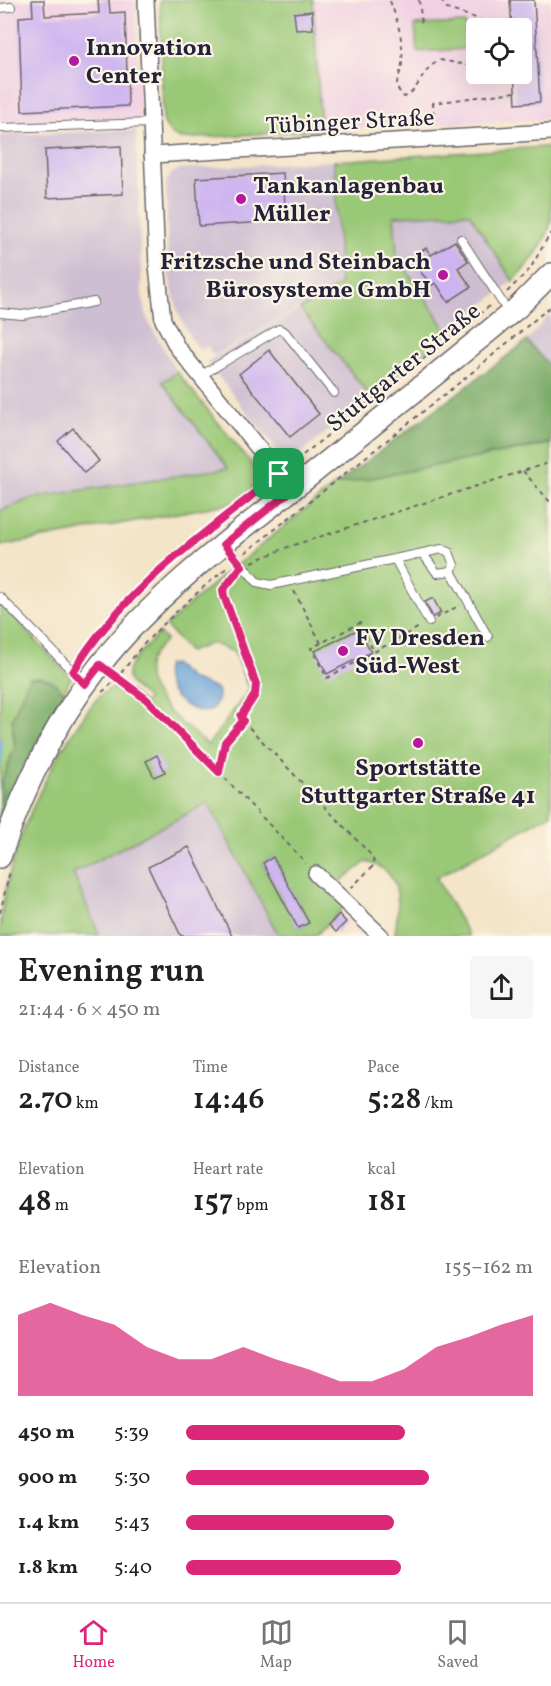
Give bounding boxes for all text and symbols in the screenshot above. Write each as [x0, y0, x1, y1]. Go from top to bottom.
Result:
map controls [466, 18, 532, 84]
button: locate [466, 18, 532, 84]
place label: Innovation Center [86, 32, 212, 94]
marker: Innovation Center [67, 54, 81, 68]
street label: Tübinger Straße [265, 102, 435, 144]
place label: Tankanlagenbau Müller [253, 170, 444, 232]
marker: Tankanlagenbau Müller [234, 192, 248, 206]
place label: Fritzsche und Steinbach Bürosysteme GmbH [160, 246, 431, 308]
marker: Fritzsche und Steinbach Bürosysteme GmbH [436, 268, 450, 282]
street label: Stuttgarter Straße [320, 296, 489, 442]
pin [253, 448, 304, 499]
icon: arrive [262, 457, 295, 490]
place label: FV Dresden Süd-West [355, 622, 485, 684]
marker: FV Dresden Süd-West [336, 644, 350, 658]
marker: Sportstätte Stuttgarter Straße 41 [411, 736, 425, 750]
place label: Sportstätte Stuttgarter Straße 41 [301, 752, 535, 814]
text: Evening run [18, 950, 205, 996]
button: share [470, 956, 533, 1019]
text: 21:44 · 6 × 450 m [18, 996, 160, 1024]
text: Distance [18, 1057, 79, 1079]
text: Time [193, 1057, 228, 1079]
text: Pace [367, 1057, 399, 1079]
text: 2.70 [18, 1079, 73, 1121]
text: 14:46 [193, 1079, 264, 1121]
text: 5:28 [367, 1079, 421, 1121]
text: km [73, 1093, 99, 1115]
text: /km [421, 1093, 453, 1115]
text: Elevation [18, 1159, 85, 1181]
text: Heart rate [193, 1159, 263, 1181]
text: kcal [367, 1159, 396, 1181]
text: 48 [18, 1181, 52, 1223]
text: 157 [193, 1181, 233, 1223]
text: 181 [367, 1181, 407, 1223]
text: m [52, 1195, 69, 1217]
text: bpm [233, 1195, 269, 1217]
text: Elevation [18, 1254, 101, 1282]
text: 155–162 m [444, 1254, 533, 1282]
text: 450 m [18, 1419, 75, 1447]
text: 5:39 [114, 1419, 149, 1447]
text: 900 m [18, 1464, 77, 1492]
text: 5:30 [114, 1464, 150, 1492]
text: 1.4 km [18, 1509, 79, 1537]
text: 5:43 [114, 1509, 150, 1537]
text: 1.8 km [18, 1554, 78, 1582]
text: 5:40 [114, 1554, 152, 1582]
tab: Home [72, 1616, 115, 1674]
tab: Map [260, 1616, 293, 1674]
tab: Saved [437, 1616, 479, 1674]

